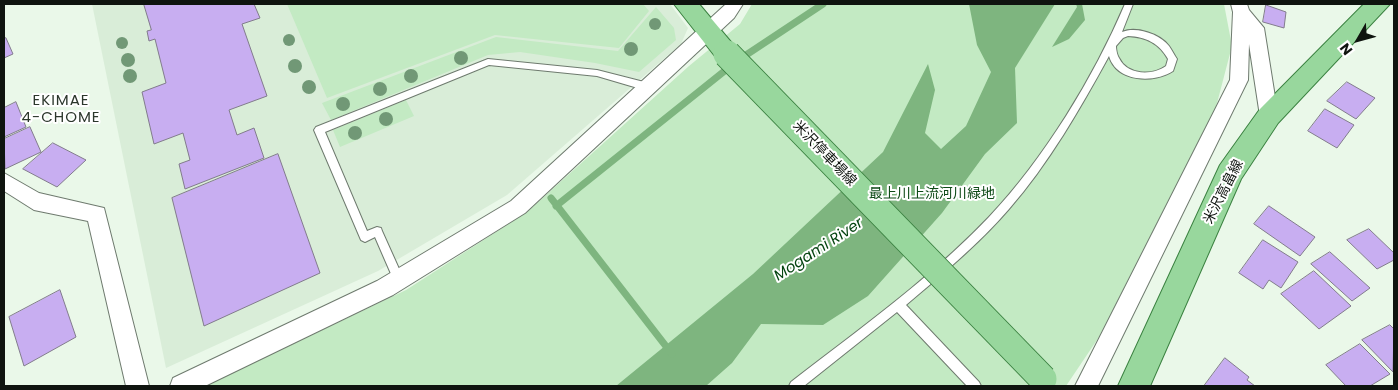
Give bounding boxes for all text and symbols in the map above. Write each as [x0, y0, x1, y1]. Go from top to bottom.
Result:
north arrow [1333, 15, 1383, 65]
text: N [1335, 39, 1357, 60]
district label: EKIMAE 4-CHOME [21, 92, 101, 127]
street label: 米沢停車場線 [789, 118, 859, 190]
street label: 米沢高畠線 [1201, 157, 1247, 227]
park label: 最上川上流河川緑地 [869, 186, 995, 202]
water label: Mogami River [771, 215, 867, 285]

